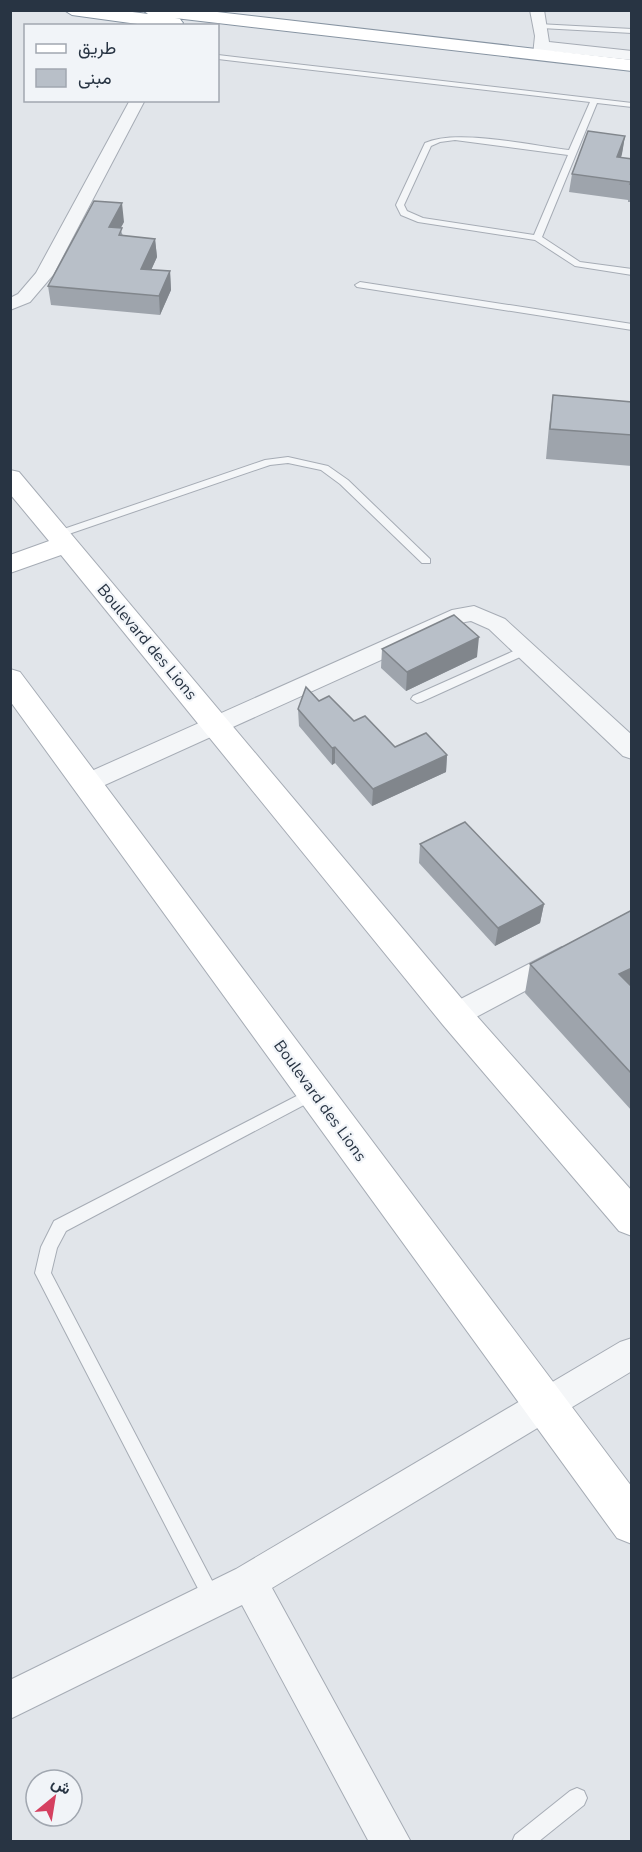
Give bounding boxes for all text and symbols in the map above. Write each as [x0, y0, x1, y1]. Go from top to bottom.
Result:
legend [24, 24, 219, 102]
text: طريق [78, 36, 116, 60]
text: مبنى [78, 66, 112, 90]
street label: Boulevard des Lions [92, 579, 202, 705]
street label: Boulevard des Lions [268, 1036, 372, 1166]
north arrow [24, 1768, 84, 1828]
text: ش [47, 1772, 75, 1800]

